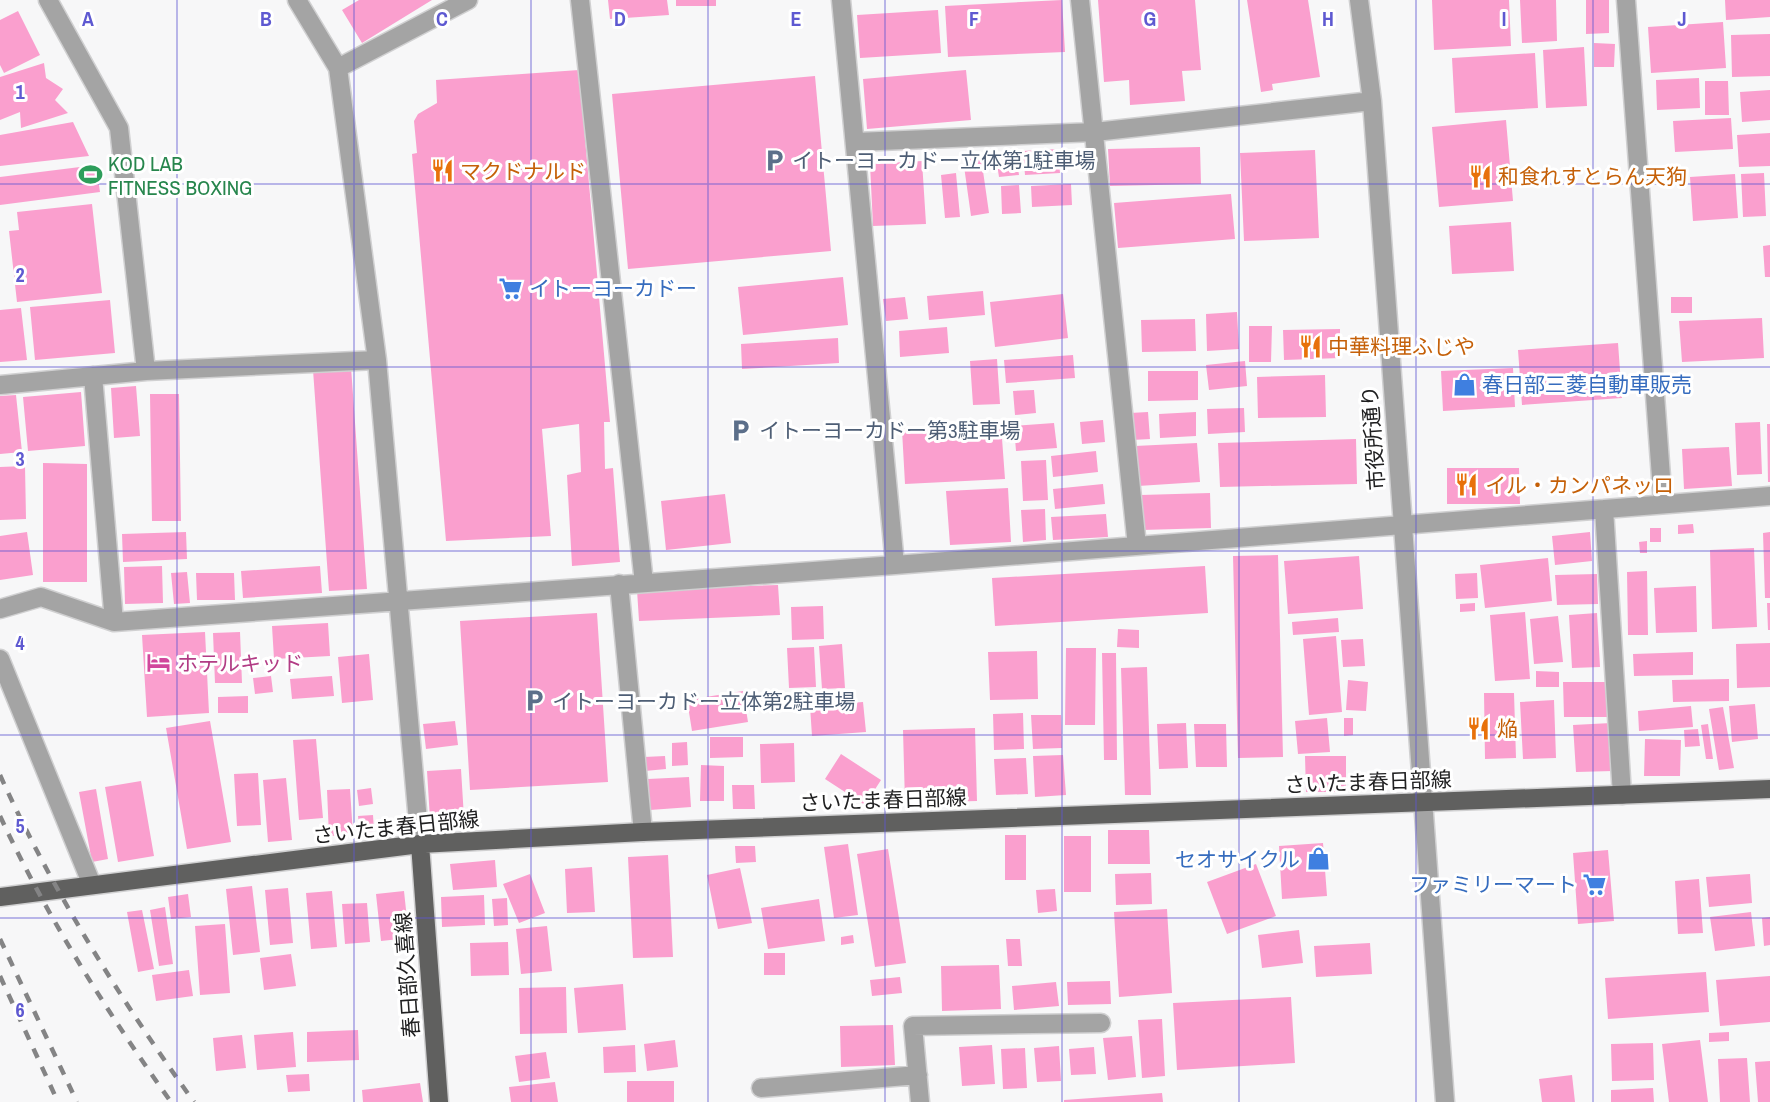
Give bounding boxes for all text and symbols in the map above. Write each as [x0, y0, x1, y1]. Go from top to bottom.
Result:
text: A [82, 5, 94, 32]
text: B [260, 5, 272, 32]
text: C [436, 5, 448, 32]
text: D [614, 5, 626, 32]
text: E [791, 5, 802, 32]
text: F [969, 5, 979, 32]
text: G [1144, 5, 1156, 32]
text: H [1322, 5, 1334, 32]
text: I [1502, 5, 1506, 32]
text: J [1677, 5, 1687, 32]
text: 1 [15, 78, 25, 105]
place label: イトーヨーカドー立体第1駐車場 [792, 146, 1096, 175]
parking icon: イトーヨーカドー立体第1駐車場 [761, 147, 787, 173]
place label: KOD LAB FITNESS BOXING [108, 149, 253, 202]
place label: マクドナルド [460, 157, 586, 186]
restaurant icon: マクドナルド [429, 158, 455, 184]
sports icon: KOD LAB FITNESS BOXING [77, 162, 103, 188]
place label: 和食れすとらん天狗 [1498, 162, 1687, 191]
restaurant icon: 和食れすとらん天狗 [1467, 163, 1493, 189]
text: 2 [15, 261, 25, 288]
place label: イトーヨーカドー [529, 274, 697, 303]
supermarket icon: イトーヨーカドー [498, 275, 524, 301]
place label: 中華料理ふじや [1328, 332, 1475, 361]
restaurant icon: 中華料理ふじや [1297, 333, 1323, 359]
place label: 春日部三菱自動車販売 [1482, 370, 1692, 399]
shop icon: 春日部三菱自動車販売 [1451, 371, 1477, 397]
street label: 市役所通り [1355, 385, 1391, 491]
place label: イトーヨーカドー第3駐車場 [759, 416, 1021, 445]
parking icon: イトーヨーカドー第3駐車場 [728, 417, 754, 443]
text: 3 [15, 445, 25, 472]
place label: イル・カンパネッロ [1485, 471, 1674, 500]
restaurant icon: イル・カンパネッロ [1454, 472, 1480, 498]
text: 4 [15, 629, 25, 656]
place label: ホテルキッド [177, 649, 303, 678]
hotel icon: ホテルキッド [146, 650, 172, 676]
place label: イトーヨーカドー立体第2駐車場 [552, 687, 856, 716]
parking icon: イトーヨーカドー立体第2駐車場 [521, 688, 547, 714]
place label: 焔 [1497, 714, 1518, 743]
restaurant icon: 焔 [1466, 715, 1492, 741]
street label: さいたま春日部線 [1284, 765, 1452, 799]
street label: さいたま春日部線 [799, 783, 967, 817]
street label: さいたま春日部線 [311, 804, 481, 850]
text: 5 [15, 812, 25, 839]
place label: セオサイクル [1175, 845, 1300, 874]
shop icon: セオサイクル [1305, 846, 1331, 872]
place label: ファミリーマート [1409, 870, 1577, 899]
supermarket icon: ファミリーマート [1582, 871, 1608, 897]
street label: 春日部久喜線 [388, 911, 426, 1039]
text: 6 [15, 996, 25, 1023]

